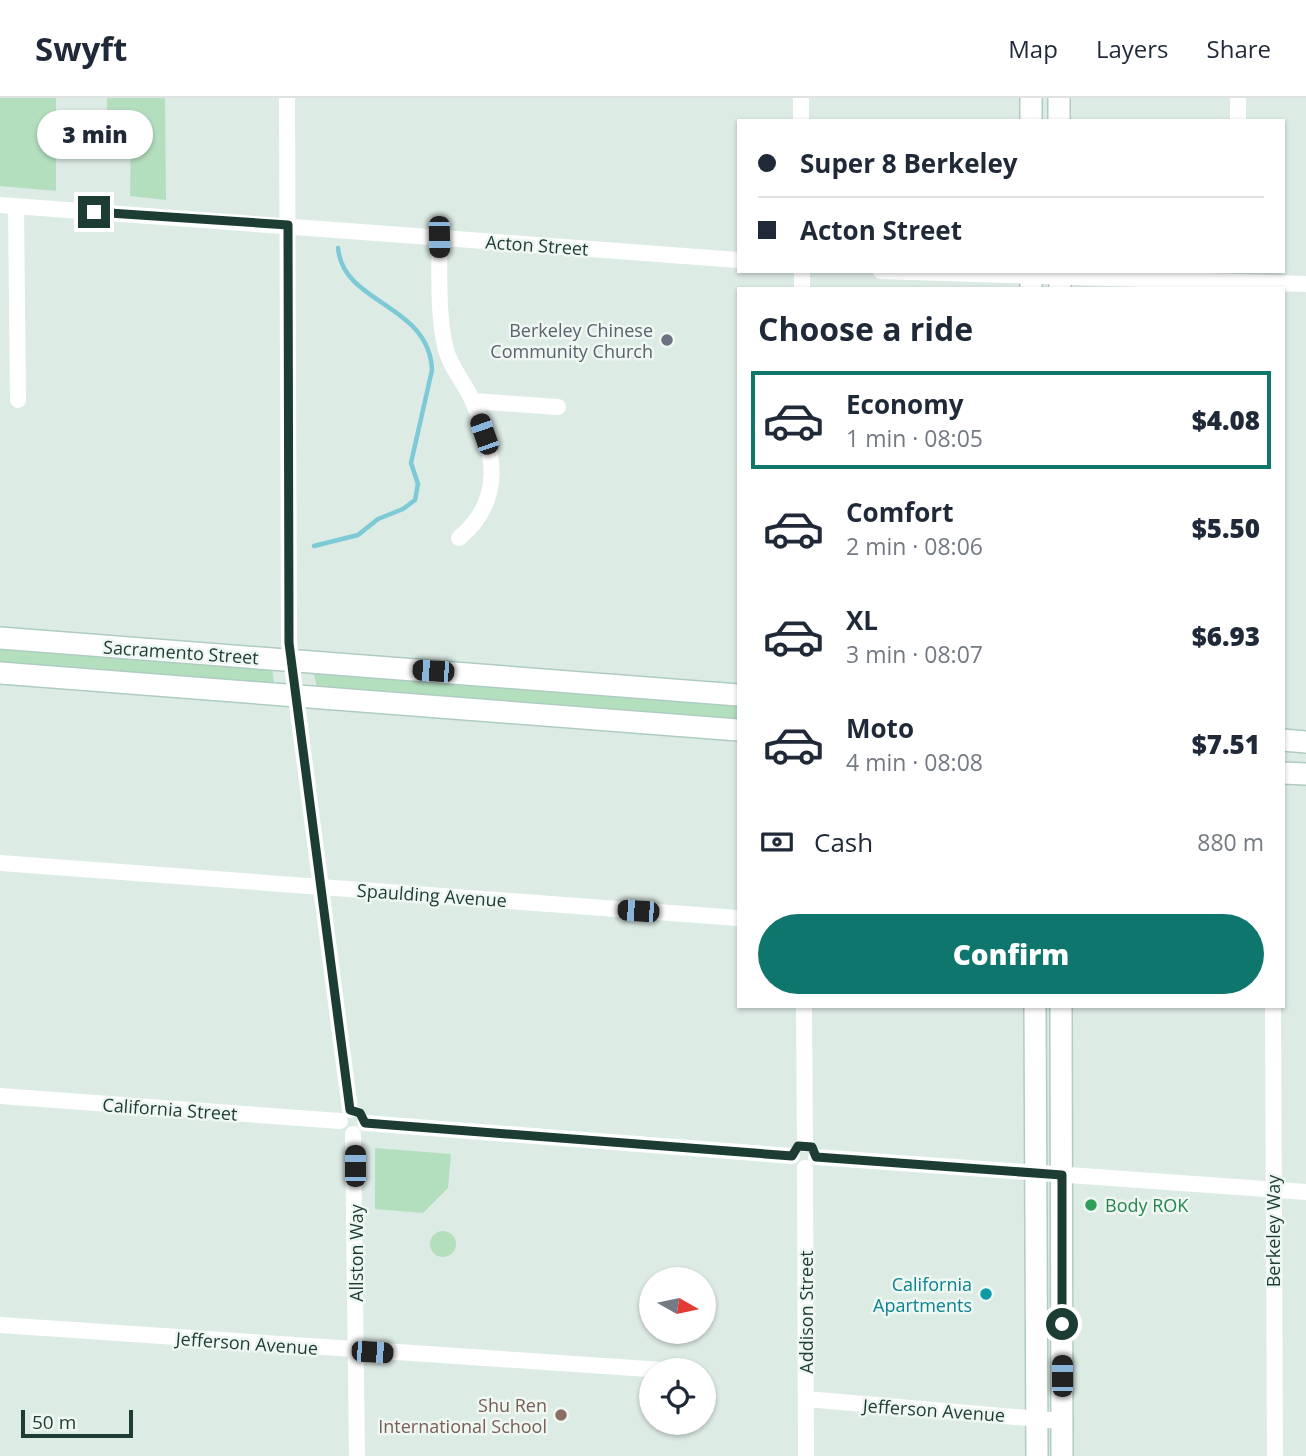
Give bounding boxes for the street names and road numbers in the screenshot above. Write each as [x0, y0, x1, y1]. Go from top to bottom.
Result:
street label: Acton Street [485, 229, 589, 261]
street label: Sacramento Street [102, 635, 260, 669]
street label: Spaulding Avenue [356, 878, 508, 912]
street label: California Street [102, 1092, 238, 1126]
street label: Berkeley Way [1261, 1174, 1285, 1287]
street label: Allston Way [344, 1203, 368, 1302]
street label: Addison Street [794, 1250, 818, 1374]
street label: Jefferson Avenue [173, 1326, 319, 1360]
street label: Jefferson Avenue [860, 1393, 1006, 1427]

